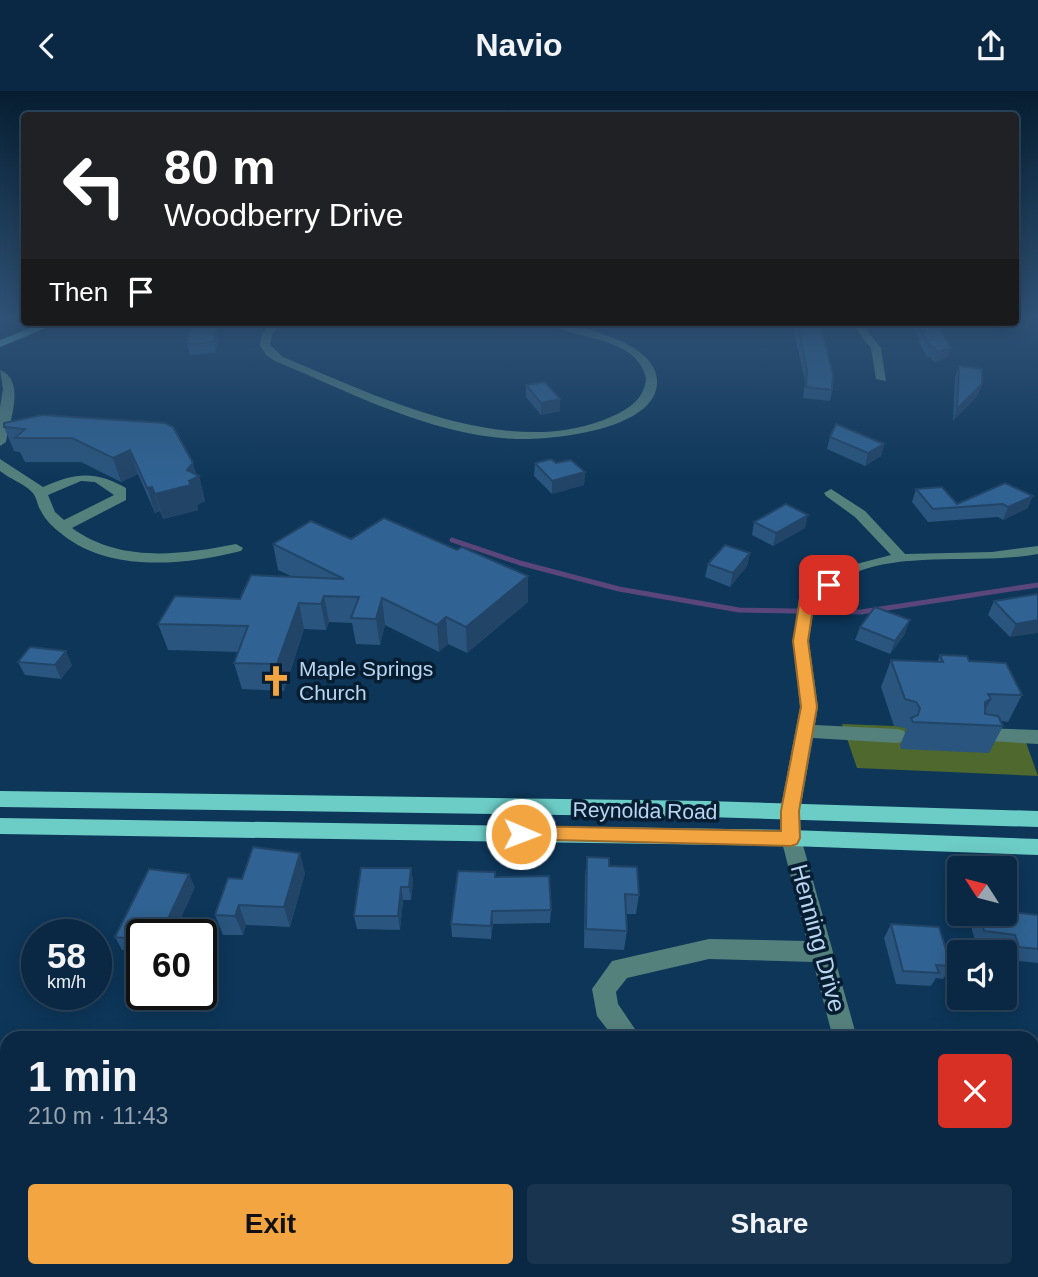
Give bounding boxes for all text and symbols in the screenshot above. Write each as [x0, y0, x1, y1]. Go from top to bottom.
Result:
icon: back [28, 27, 66, 65]
text: Navio [475, 27, 563, 63]
icon: share [972, 27, 1010, 65]
icon: left [49, 140, 140, 231]
text: 80 m [164, 140, 276, 194]
text: Woodberry Drive [164, 197, 403, 233]
icon: arrive [122, 273, 160, 311]
text: Then [49, 277, 108, 307]
pin [799, 555, 859, 615]
icon: arrive [810, 566, 848, 604]
place label: Maple Springs Church [299, 657, 433, 704]
church icon: Maple Springs Church [259, 664, 293, 698]
position arrow [484, 797, 558, 871]
street label: Reynolda Road [572, 798, 718, 823]
north arrow [947, 856, 1017, 926]
map controls [947, 856, 1017, 1010]
street label: Henning Drive [786, 861, 851, 1015]
speed limit sign: 60 [126, 919, 217, 1010]
text: 58 [47, 936, 86, 975]
button: sound [947, 940, 1017, 1010]
text: km/h [47, 972, 86, 992]
text: 1 min [28, 1053, 138, 1100]
button: close [938, 1054, 1012, 1128]
text: 210 m · 11:43 [28, 1103, 168, 1129]
button: Exit [28, 1184, 513, 1264]
button: Share [527, 1184, 1012, 1264]

